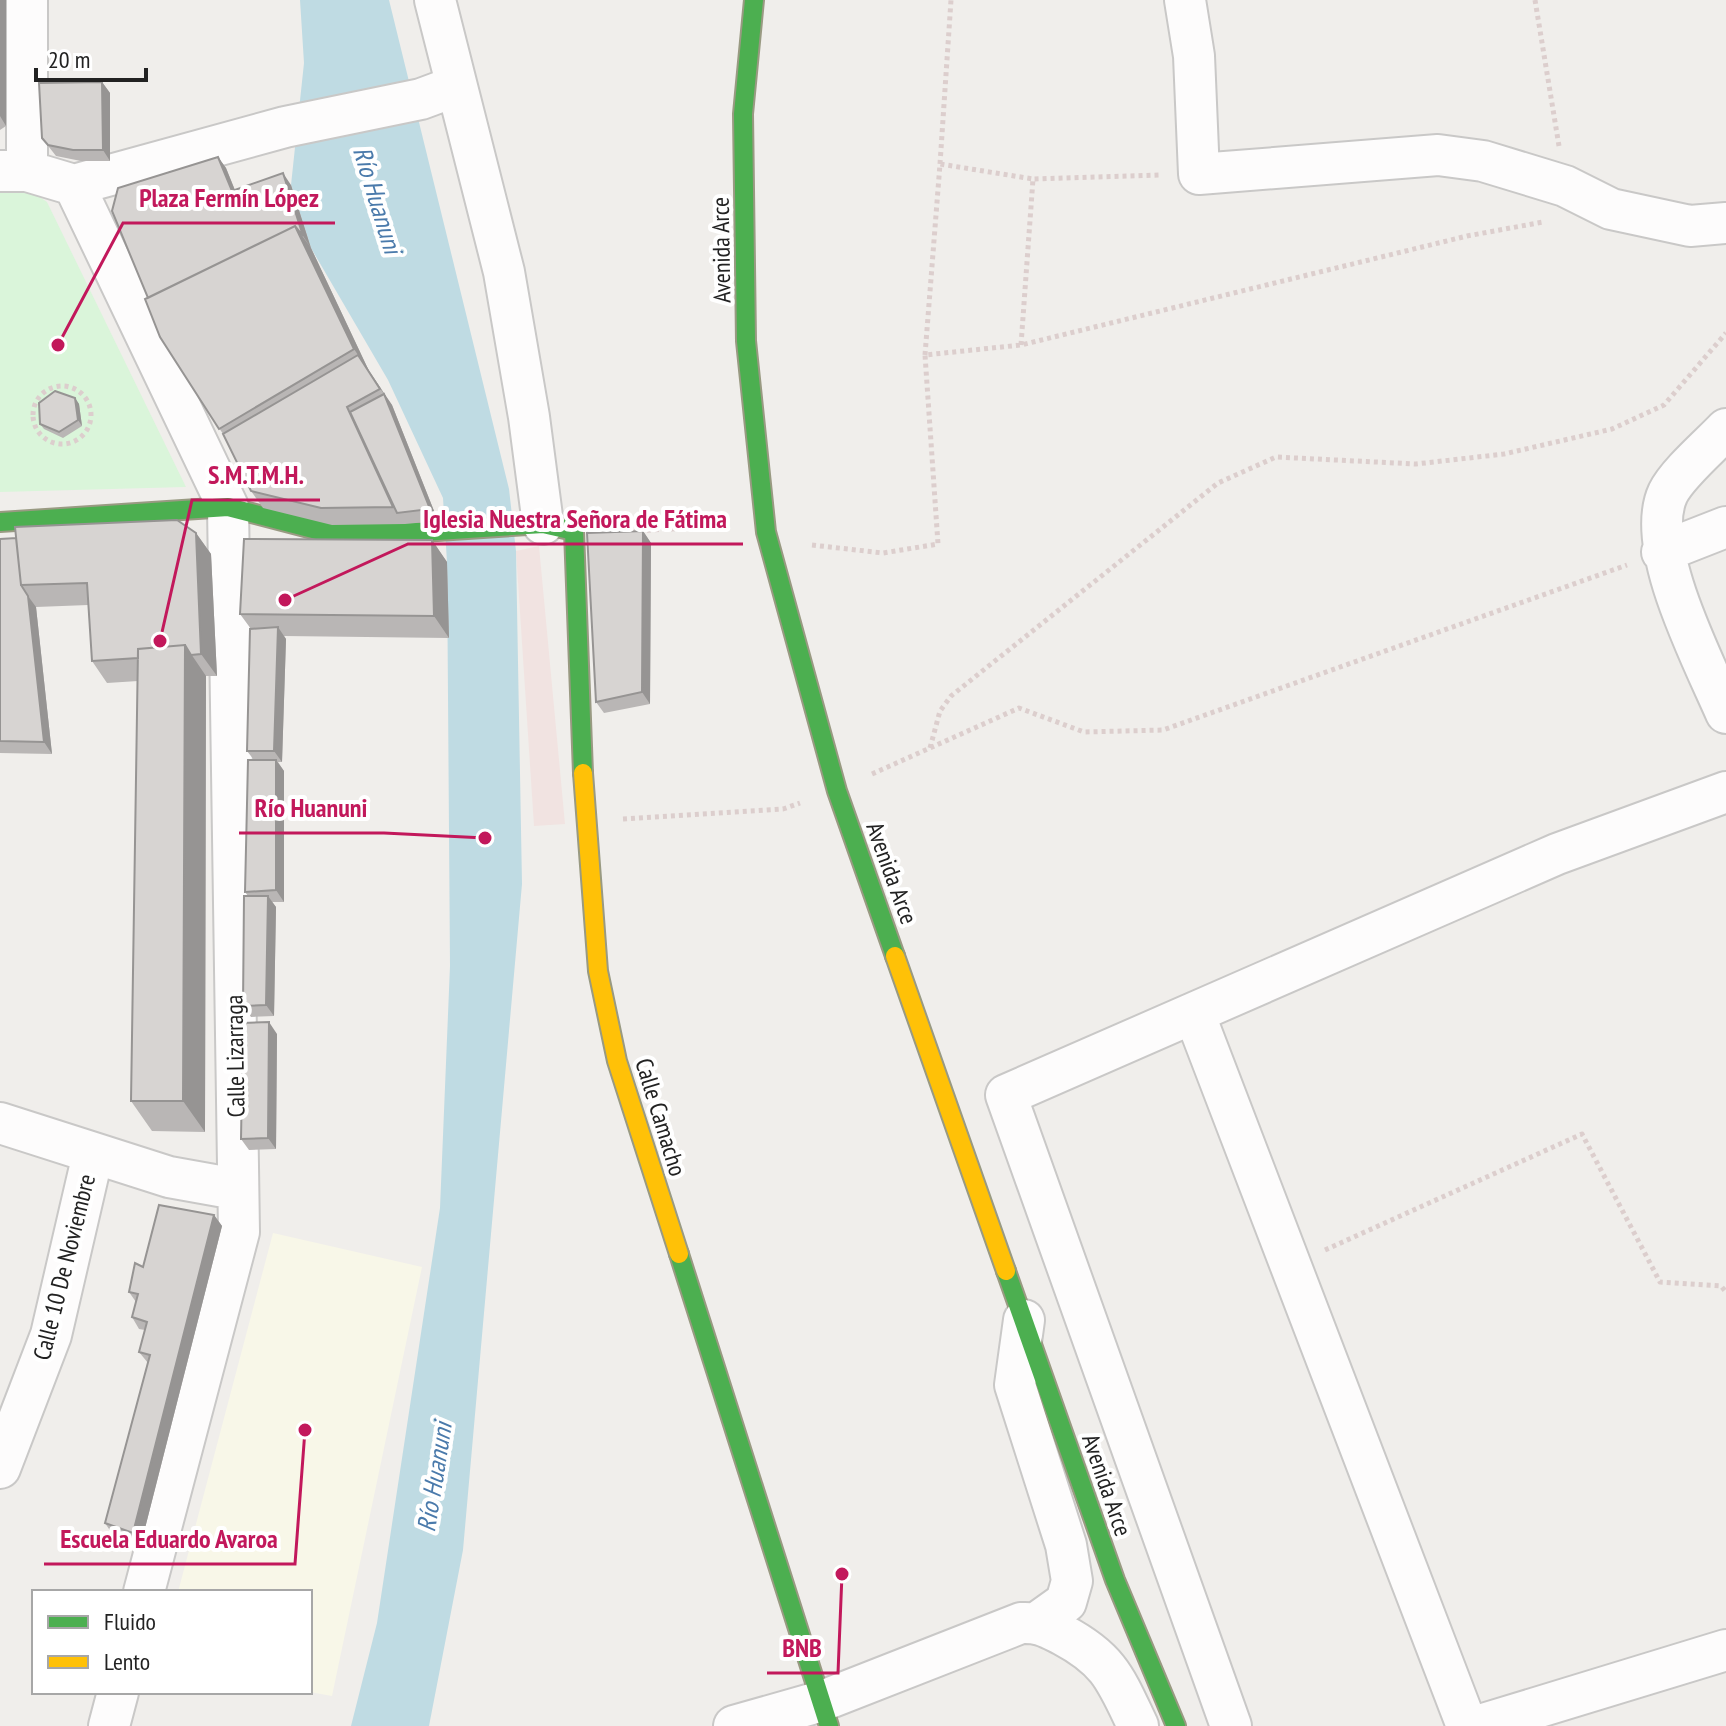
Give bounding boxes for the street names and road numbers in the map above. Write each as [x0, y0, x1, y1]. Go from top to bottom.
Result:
street label: Avenida Arce [705, 197, 737, 303]
street label: Avenida Arce [859, 818, 925, 928]
street label: Calle Lizarraga [218, 994, 252, 1118]
street label: Calle Camacho [628, 1054, 694, 1180]
street label: Calle 10 De Noviembre [26, 1171, 102, 1363]
street label: Avenida Arce [1075, 1430, 1139, 1540]

